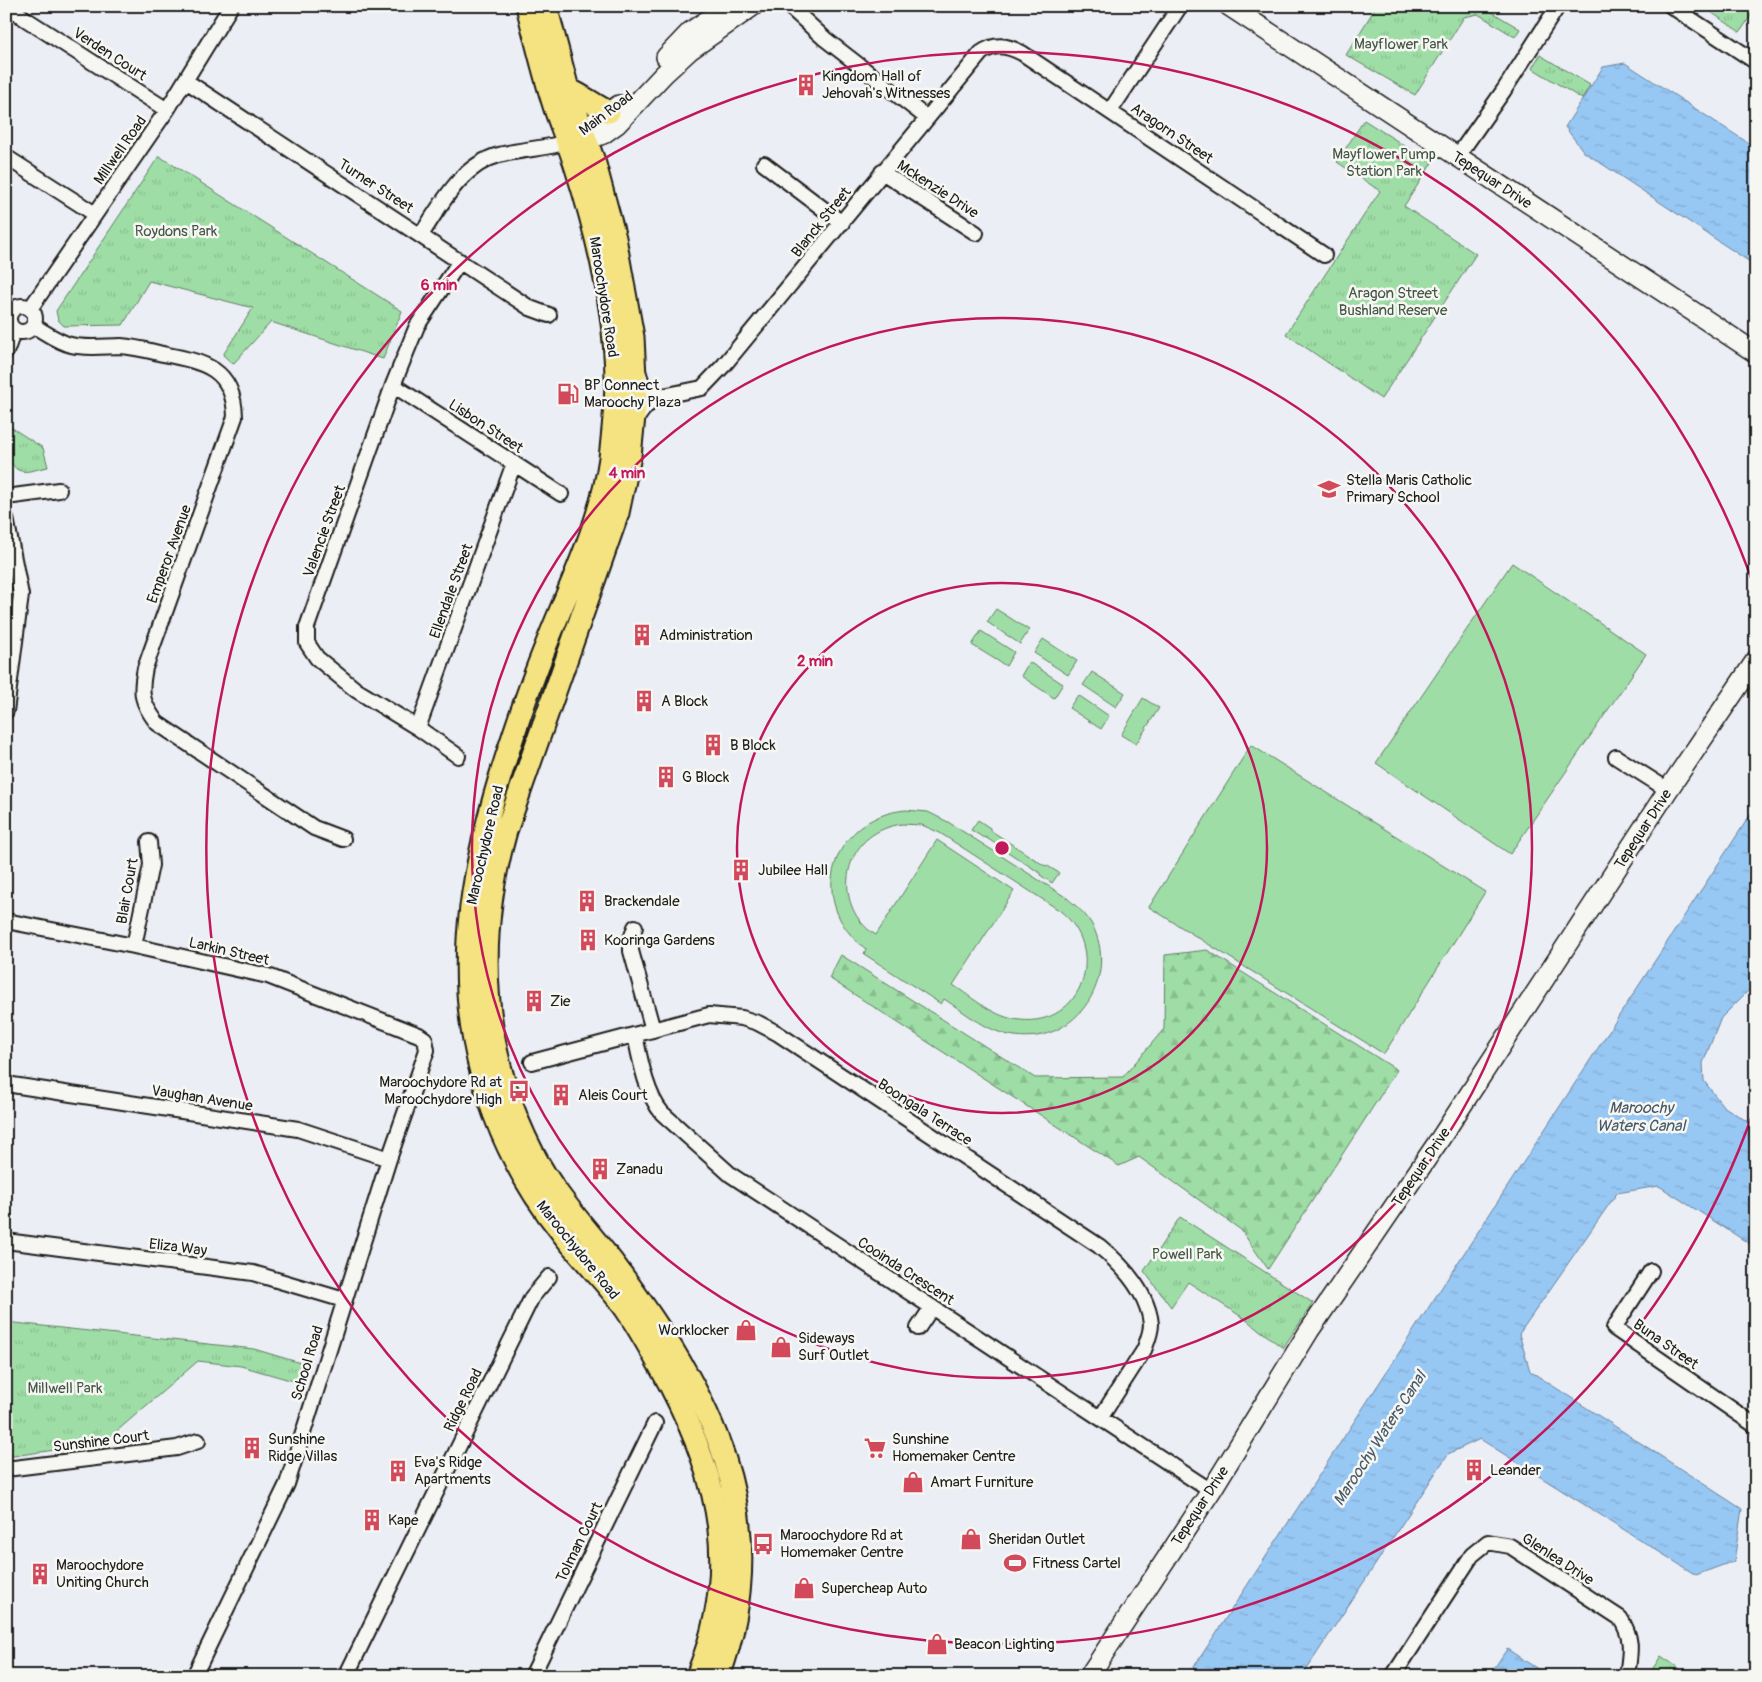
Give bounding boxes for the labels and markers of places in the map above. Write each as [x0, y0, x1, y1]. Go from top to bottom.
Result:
place label: Kingdom Hall of Jehovah's Witnesses [822, 67, 951, 103]
building icon: Kingdom Hall of Jehovah's Witnesses [793, 72, 819, 98]
place label: BP Connect Maroochy Plaza [584, 376, 681, 412]
fuel station icon: BP Connect Maroochy Plaza [555, 381, 581, 407]
place label: Stella Maris Catholic Primary School [1346, 471, 1472, 507]
school or university icon: Stella Maris Catholic Primary School [1316, 476, 1342, 502]
building icon: Administration [629, 622, 655, 648]
place label: Administration [659, 626, 753, 645]
building icon: A Block [631, 688, 657, 714]
place label: A Block [661, 692, 709, 711]
building icon: B Block [700, 732, 726, 758]
place label: B Block [730, 736, 776, 755]
building icon: G Block [653, 764, 679, 790]
place label: G Block [682, 768, 730, 787]
centre of rings [993, 839, 1011, 857]
building icon: Jubilee Hall [728, 857, 754, 883]
place label: Jubilee Hall [758, 861, 828, 880]
building icon: Brackendale [574, 888, 600, 914]
place label: Brackendale [604, 892, 680, 911]
building icon: Kooringa Gardens [575, 927, 601, 953]
place label: Kooringa Gardens [604, 931, 715, 950]
building icon: Zie [521, 988, 547, 1014]
place label: Zie [550, 992, 571, 1011]
place label: Maroochydore Rd at Maroochydore High [379, 1073, 503, 1109]
bus stop icon: Maroochydore Rd at Maroochydore High [506, 1078, 532, 1104]
building icon: Aleis Court [548, 1082, 574, 1108]
place label: Aleis Court [578, 1086, 649, 1105]
building icon: Zanadu [587, 1156, 613, 1182]
place label: Zanadu [616, 1160, 663, 1179]
shop icon: Worklocker [733, 1317, 759, 1343]
place label: Worklocker [658, 1321, 730, 1340]
place label: Sideways Surf Outlet [798, 1329, 870, 1365]
shop icon: Sideways Surf Outlet [768, 1334, 794, 1360]
place label: Sunshine Ridge Villas [268, 1430, 338, 1466]
place label: Sunshine Homemaker Centre [892, 1430, 1016, 1466]
building icon: Sunshine Ridge Villas [239, 1435, 265, 1461]
supermarket icon: Sunshine Homemaker Centre [862, 1435, 888, 1461]
place label: Eva's Ridge Apartments [414, 1453, 491, 1489]
building icon: Leander [1461, 1457, 1487, 1483]
building icon: Eva's Ridge Apartments [385, 1458, 411, 1484]
place label: Leander [1490, 1461, 1542, 1480]
shop icon: Amart Furniture [900, 1469, 926, 1495]
place label: Amart Furniture [930, 1473, 1034, 1492]
building icon: Kape [359, 1507, 385, 1533]
place label: Kape [388, 1511, 419, 1530]
place label: Maroochydore Rd at Homemaker Centre [780, 1526, 904, 1562]
shop icon: Sheridan Outlet [958, 1526, 984, 1552]
place label: Sheridan Outlet [988, 1530, 1086, 1549]
bus stop icon: Maroochydore Rd at Homemaker Centre [750, 1531, 776, 1557]
sports icon: Fitness Cartel [1002, 1550, 1028, 1576]
place label: Fitness Cartel [1032, 1554, 1121, 1573]
place label: Maroochydore Uniting Church [56, 1556, 149, 1592]
building icon: Maroochydore Uniting Church [27, 1561, 53, 1587]
shop icon: Supercheap Auto [791, 1575, 817, 1601]
place label: Supercheap Auto [821, 1579, 927, 1598]
shop icon: Beacon Lighting [924, 1631, 950, 1657]
place label: Beacon Lighting [954, 1635, 1055, 1654]

